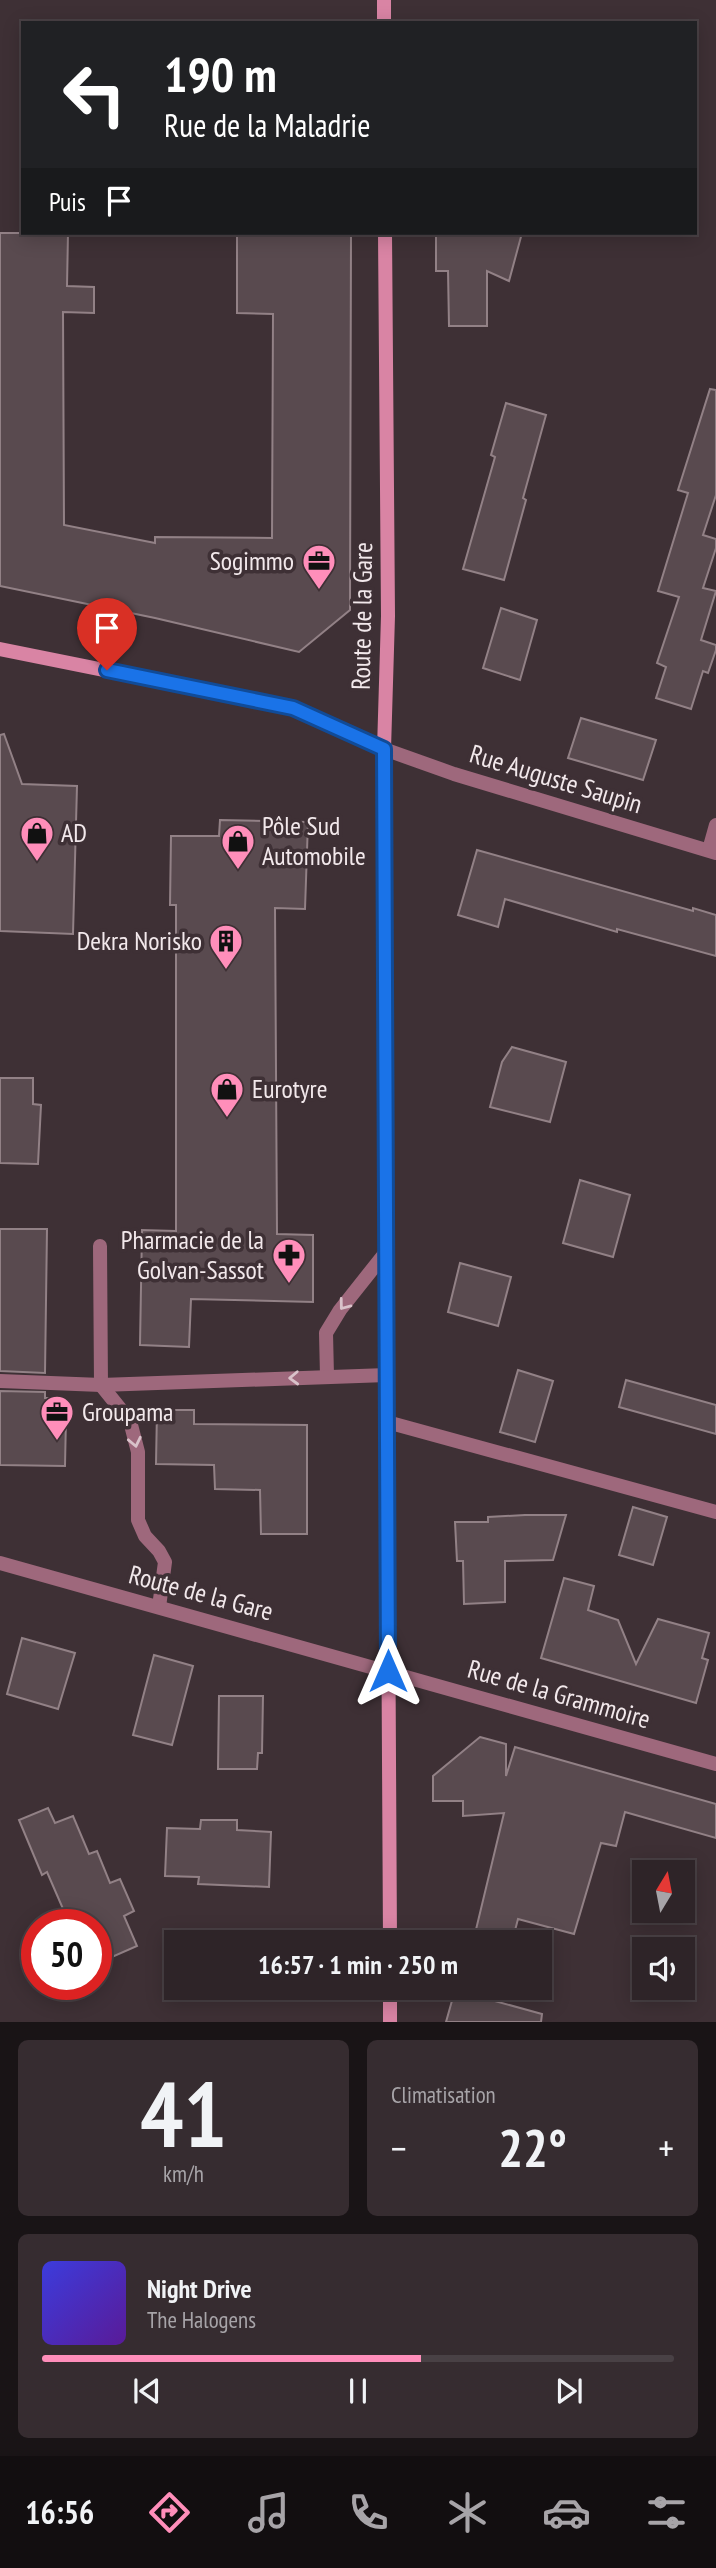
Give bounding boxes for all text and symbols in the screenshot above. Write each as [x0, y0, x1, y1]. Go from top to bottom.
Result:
text: 190 m [164, 42, 277, 106]
icon: left [49, 49, 140, 140]
text: Rue de la Maladrie [164, 104, 370, 146]
icon: arrive [100, 182, 138, 220]
text: Puis [49, 185, 86, 218]
office icon: Sogimmo [300, 542, 338, 591]
street label: Route de la Gare [344, 542, 379, 690]
place label: Sogimmo [210, 544, 294, 577]
pin [77, 598, 137, 670]
icon: arrive [88, 609, 126, 647]
street label: Rue Auguste Saupin [466, 737, 646, 820]
place label: Pôle Sud Automobile [262, 809, 366, 872]
shop icon: AD [18, 814, 56, 863]
place label: AD [61, 816, 87, 849]
shop icon: Pôle Sud Automobile [219, 822, 257, 871]
building icon: Dekra Norisko [207, 922, 245, 971]
place label: Dekra Norisko [77, 924, 202, 957]
shop icon: Eurotyre [208, 1070, 246, 1119]
place label: Eurotyre [252, 1072, 327, 1105]
place label: Pharmacie de la Golvan-Sassot [121, 1223, 264, 1286]
pharmacy icon: Pharmacie de la Golvan-Sassot [270, 1236, 308, 1285]
one-way arrow [340, 1298, 352, 1310]
one-way arrow [288, 1370, 299, 1385]
office icon: Groupama [38, 1393, 76, 1442]
place label: Groupama [82, 1395, 173, 1428]
one-way arrow [127, 1436, 142, 1448]
street label: Route de la Gare [126, 1557, 277, 1628]
position arrow [351, 1634, 425, 1708]
street label: Rue de la Grammoire [464, 1652, 654, 1735]
north arrow [632, 1860, 695, 1923]
map controls [632, 1860, 695, 2000]
speed limit sign: 50 [21, 1909, 112, 2000]
button: sound [632, 1937, 695, 2000]
text: 16:57 · 1 min · 250 m [258, 1948, 458, 1981]
text: 41 [140, 2054, 227, 2172]
text: Climatisation [391, 2080, 496, 2109]
text: 22° [498, 2114, 567, 2181]
text: − [391, 2123, 407, 2172]
text: + [658, 2123, 674, 2172]
text: km/h [163, 2159, 204, 2188]
text: Night Drive [147, 2272, 252, 2305]
text: The Halogens [147, 2305, 256, 2334]
icon: previous [128, 2372, 166, 2410]
icon: pause [339, 2372, 377, 2410]
icon: next [550, 2372, 588, 2410]
icon: directions [145, 2488, 194, 2537]
icon: music [244, 2488, 293, 2537]
icon: phone [344, 2488, 393, 2537]
icon: climate [443, 2488, 492, 2537]
icon: car [542, 2488, 591, 2537]
icon: filters [642, 2488, 691, 2537]
text: 16:56 [25, 2491, 94, 2533]

